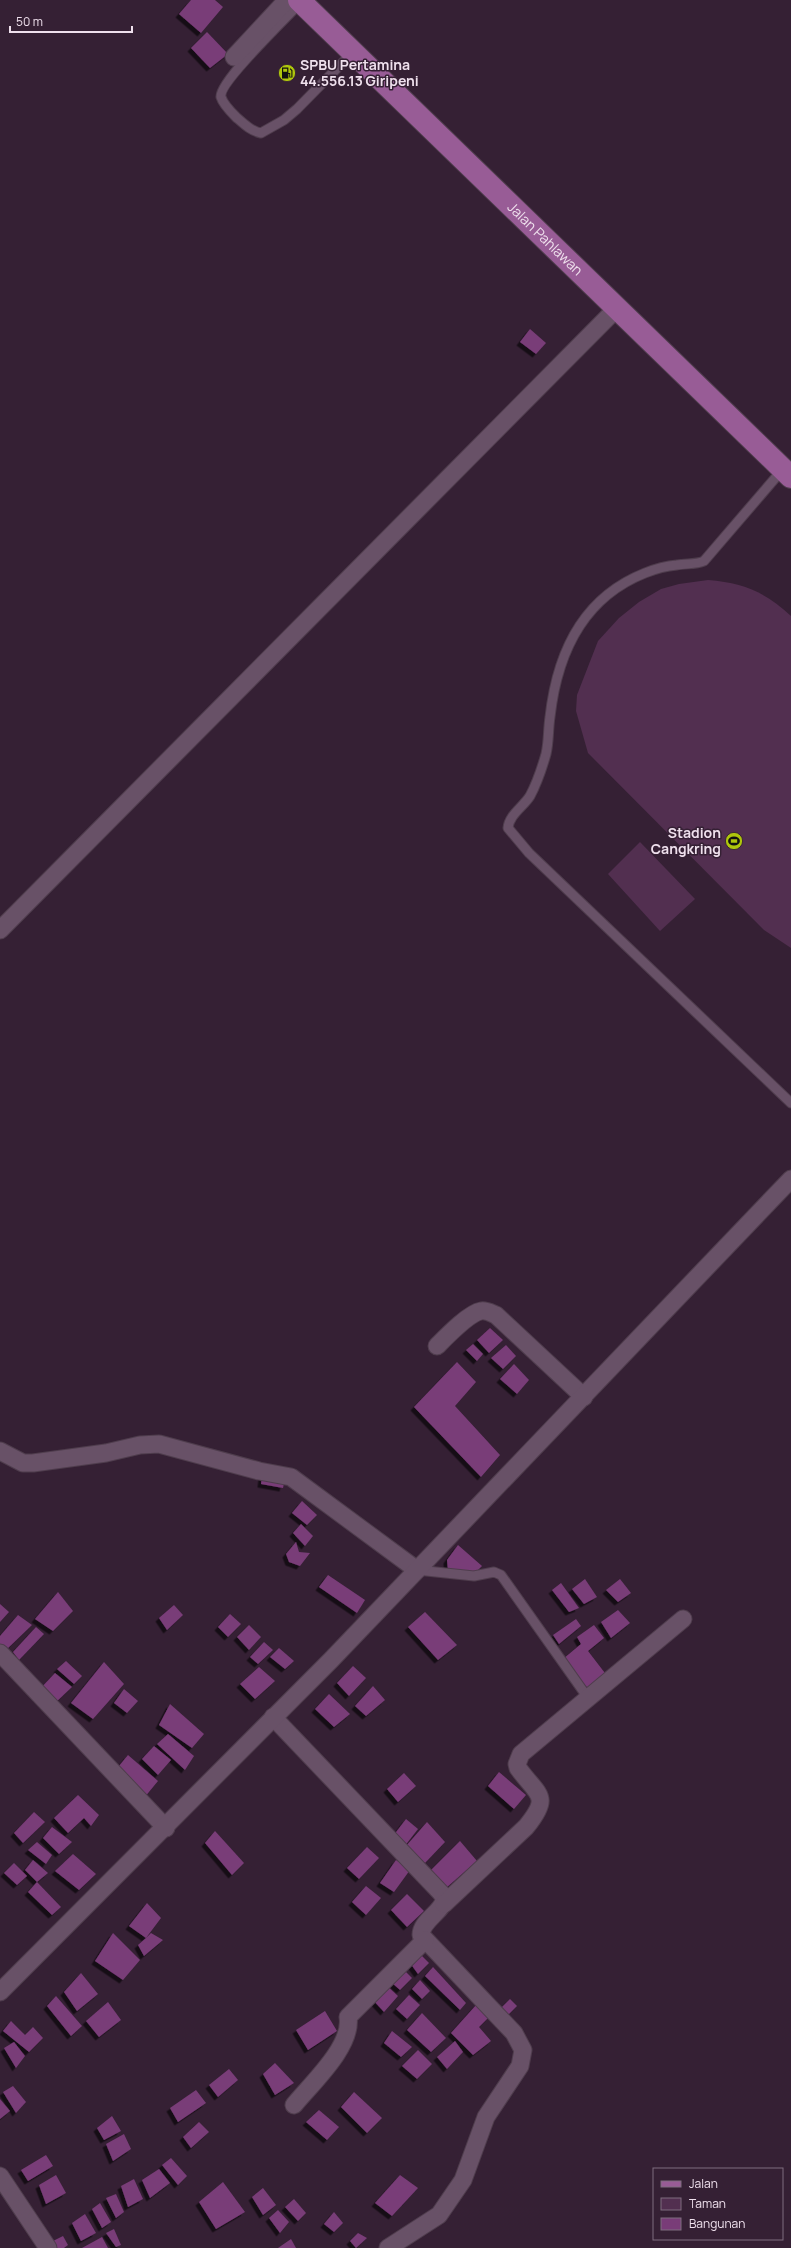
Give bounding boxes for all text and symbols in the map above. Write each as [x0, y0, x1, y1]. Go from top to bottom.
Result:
scale bar [10, 8, 132, 34]
text: 50 m [16, 13, 43, 30]
place label: SPBU Pertamina 44.556.13 Giripeni [300, 55, 419, 90]
fuel station icon: SPBU Pertamina 44.556.13 Giripeni [277, 63, 297, 83]
street label: Jalan Pahlawan [504, 197, 587, 279]
place label: Stadion Cangkring [651, 823, 721, 858]
sports icon: Stadion Cangkring [724, 831, 744, 851]
legend [653, 2168, 783, 2240]
text: Jalan [689, 2175, 718, 2192]
text: Taman [689, 2195, 726, 2212]
text: Bangunan [689, 2215, 745, 2232]

